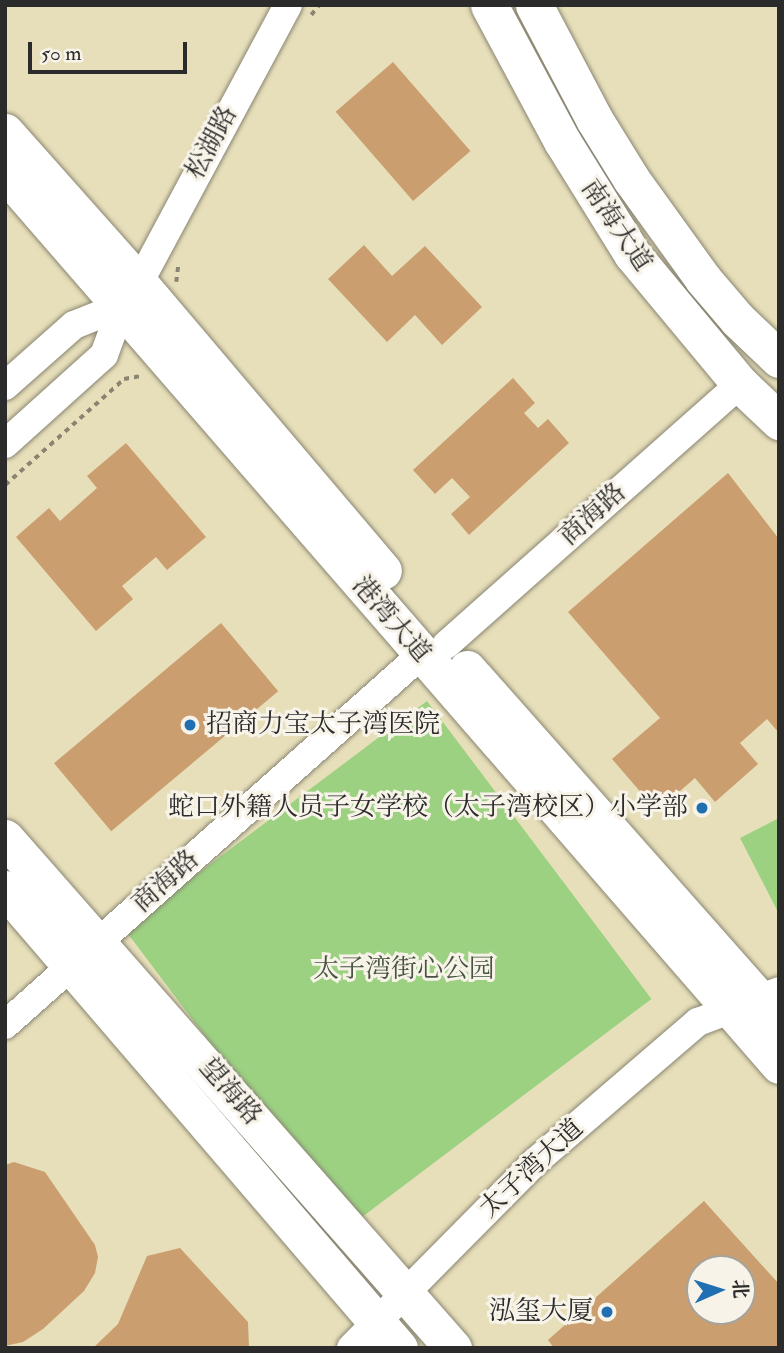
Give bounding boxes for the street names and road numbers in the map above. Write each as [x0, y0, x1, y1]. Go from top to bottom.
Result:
street label: 松湖路 [180, 101, 244, 185]
street label: 南海大道 [574, 174, 658, 278]
street label: 商海路 [554, 477, 632, 553]
street label: 港湾大道 [345, 571, 437, 669]
street label: 商海路 [127, 844, 205, 920]
street label: 望海路 [193, 1052, 267, 1132]
street label: 太子湾大道 [474, 1113, 590, 1225]

